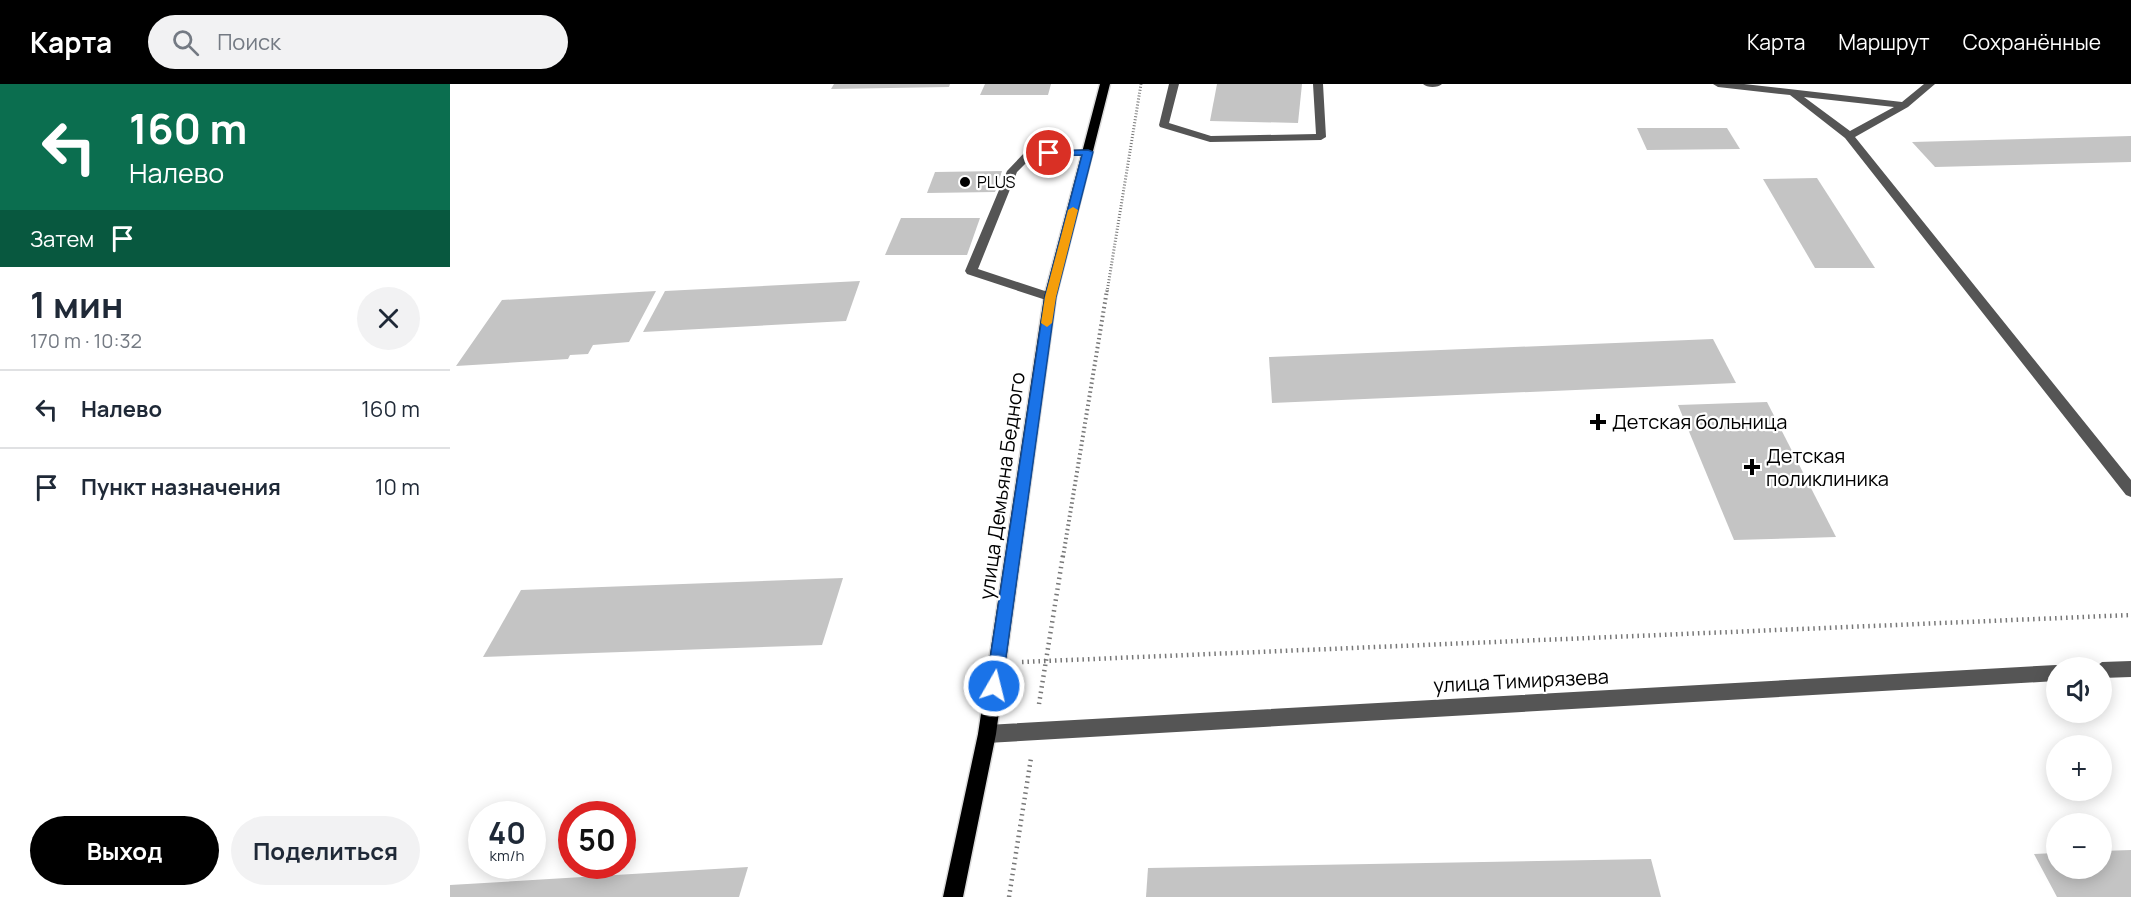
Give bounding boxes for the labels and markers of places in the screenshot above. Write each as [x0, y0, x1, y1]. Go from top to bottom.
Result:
pin [1023, 127, 1074, 178]
place label: PLUS [977, 171, 1016, 193]
marker: PLUS [958, 175, 972, 189]
place label: Детская больница [1612, 408, 1787, 435]
marker: Детская больница [1589, 413, 1607, 431]
place label: Детская поликлиника [1766, 442, 1889, 492]
marker: Детская поликлиника [1743, 458, 1761, 476]

